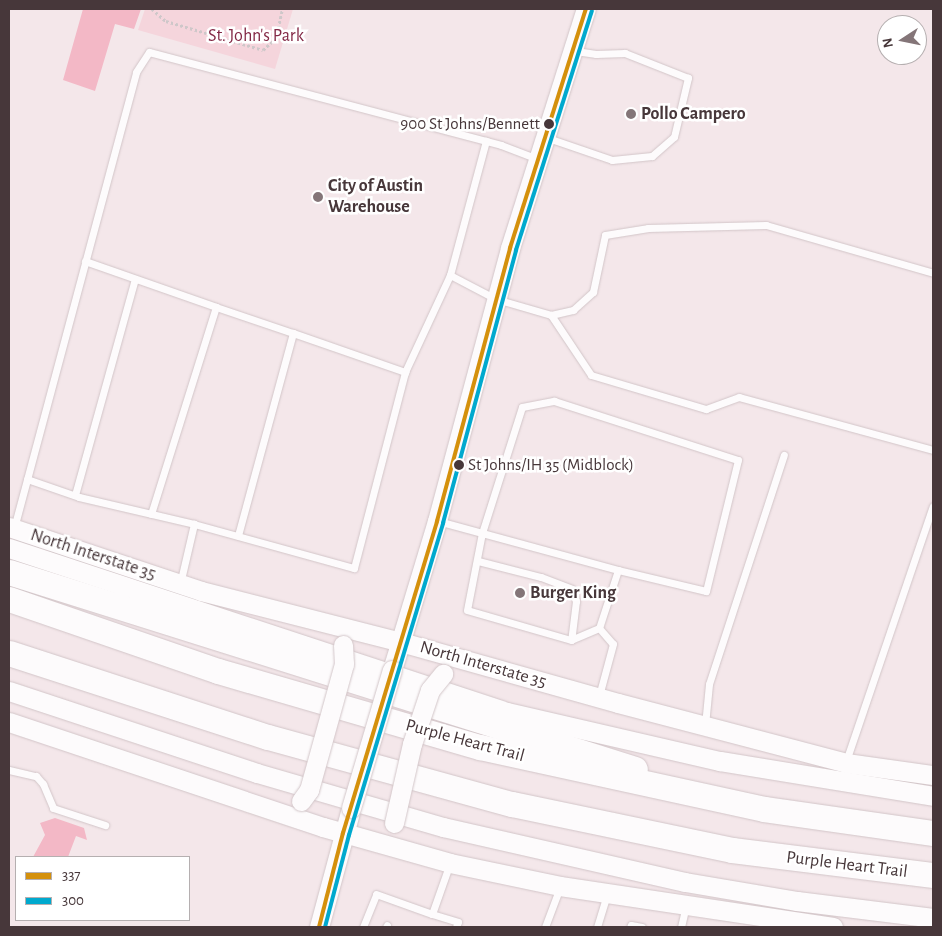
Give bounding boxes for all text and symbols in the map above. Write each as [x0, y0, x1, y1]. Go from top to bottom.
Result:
north arrow [877, 15, 927, 65]
park label: St. John's Park [208, 25, 304, 47]
text: N [880, 37, 896, 49]
place label: Pollo Campero [641, 103, 746, 125]
marker: Pollo Campero [625, 108, 637, 120]
place label: 900 St Johns/Bennett [400, 114, 540, 134]
marker: 900 St Johns/Bennett [544, 119, 554, 129]
place label: City of Austin Warehouse [328, 176, 423, 218]
marker: City of Austin Warehouse [312, 191, 324, 203]
place label: St Johns/IH 35 (Midblock) [468, 455, 634, 475]
marker: St Johns/IH 35 (Midblock) [454, 460, 464, 470]
street label: North Interstate 35 [28, 525, 158, 585]
place label: Burger King [530, 582, 616, 604]
marker: Burger King [514, 587, 526, 599]
street label: North Interstate 35 [417, 637, 549, 693]
street label: Purple Heart Trail [403, 715, 527, 767]
street label: Purple Heart Trail [785, 847, 909, 883]
legend [15, 856, 190, 921]
text: 337 [62, 868, 81, 883]
text: 300 [62, 893, 84, 908]

